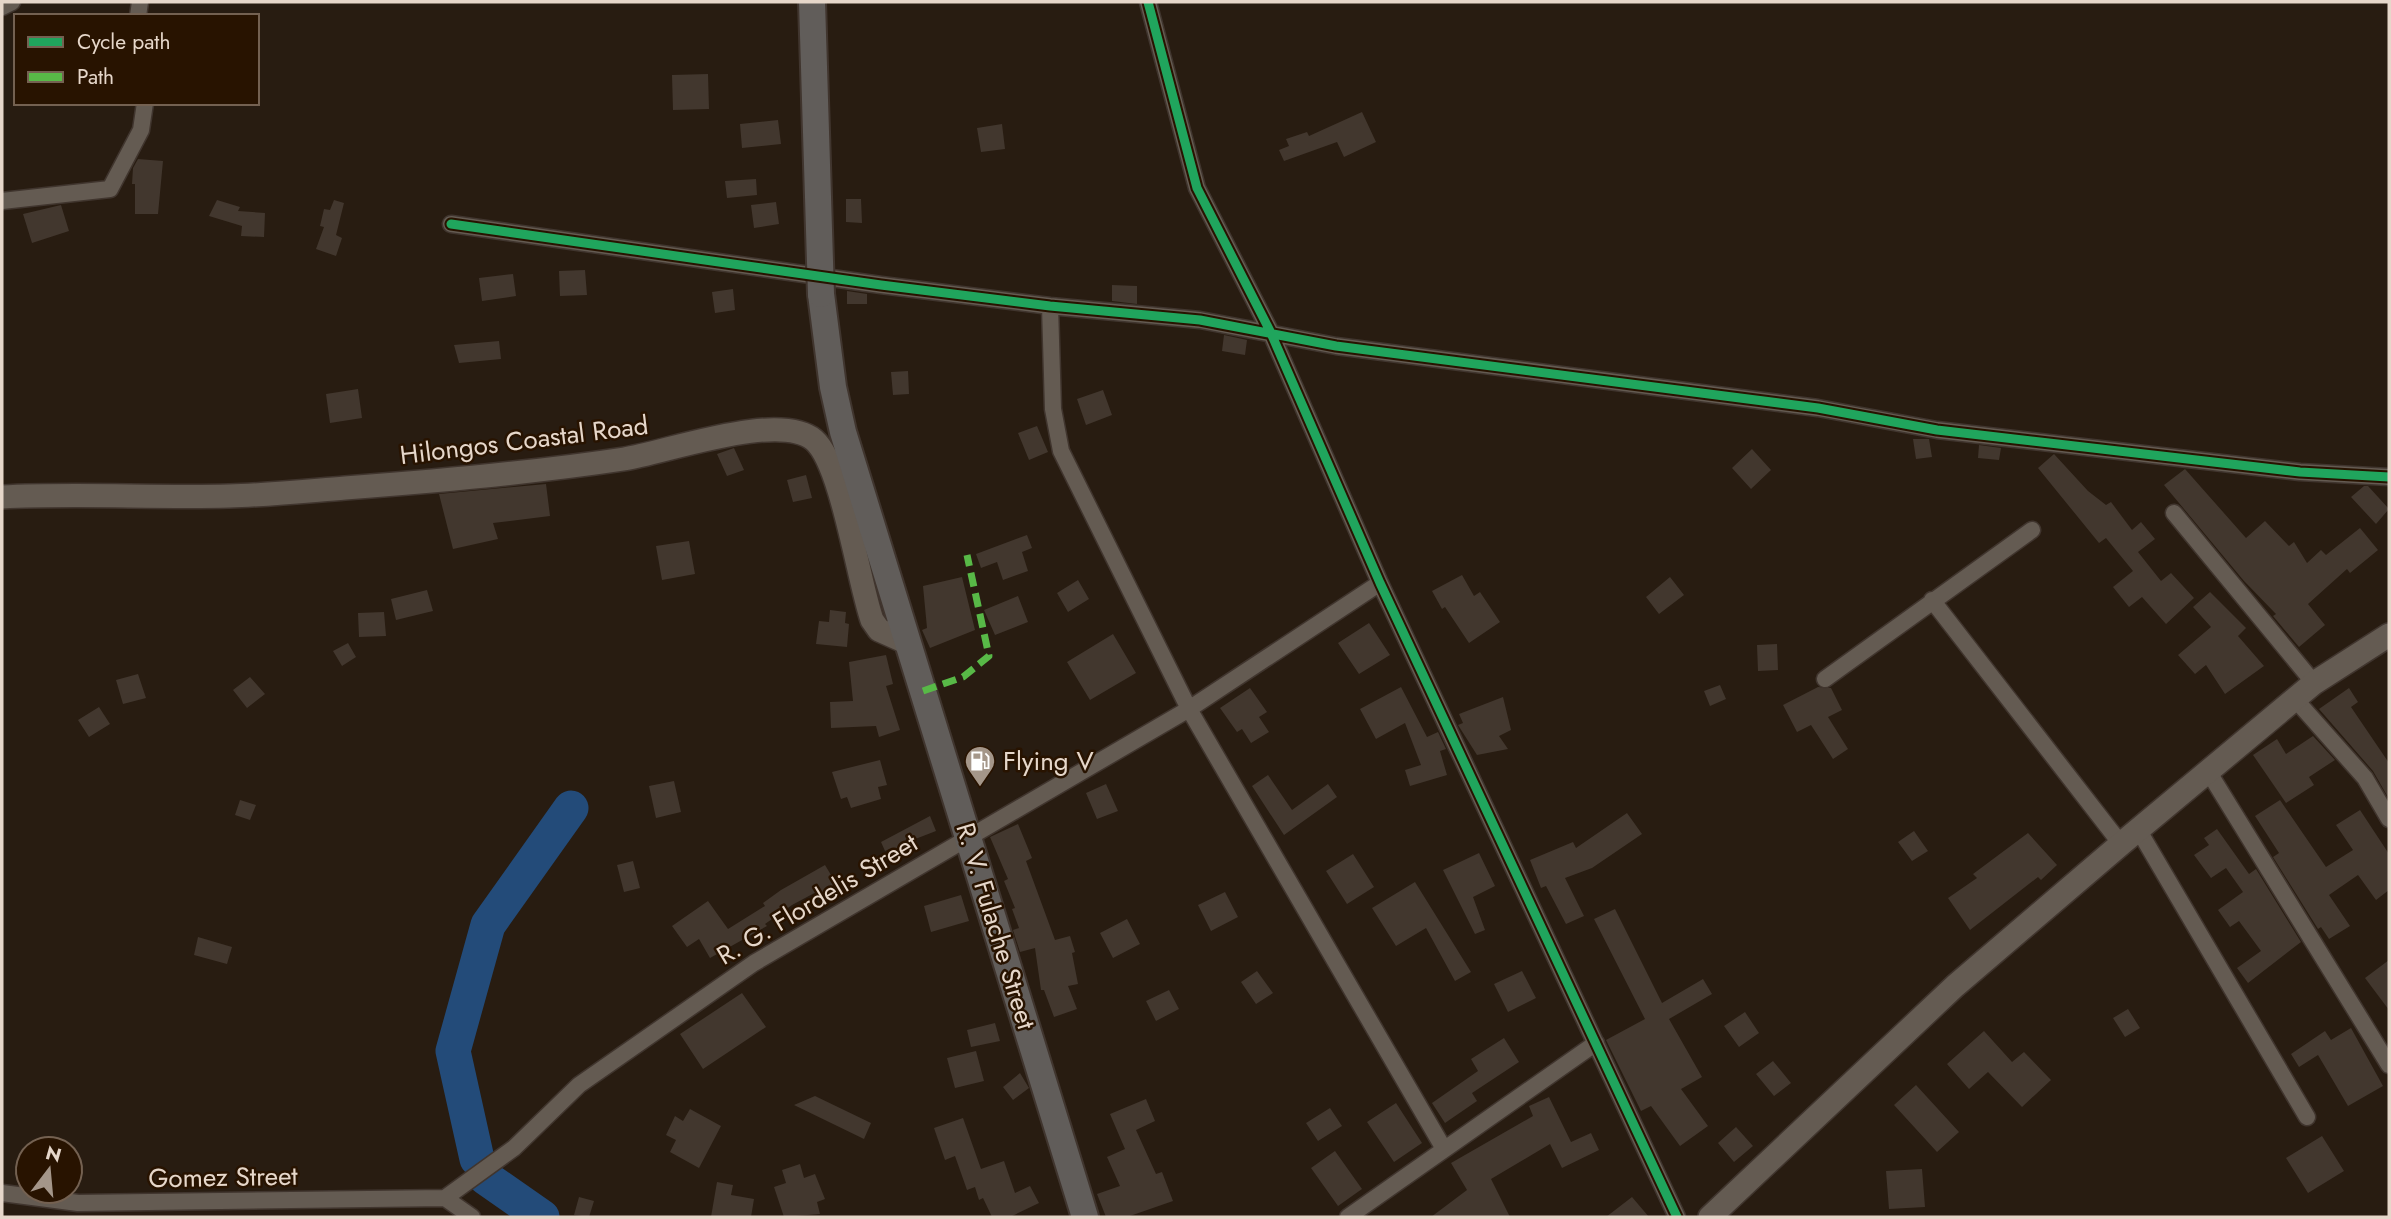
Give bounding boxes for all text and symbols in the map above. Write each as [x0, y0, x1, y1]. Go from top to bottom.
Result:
legend [14, 14, 259, 105]
text: Cycle path [77, 27, 170, 57]
text: Path [77, 62, 114, 92]
street label: Hilongos Coastal Road [398, 406, 650, 474]
place label: Flying V [1003, 742, 1094, 780]
fuel station icon: Flying V [963, 744, 997, 788]
street label: R. V. Fulache Street [947, 818, 1046, 1035]
street label: R. G. Flordelis Street [709, 823, 925, 974]
north arrow [14, 1135, 84, 1205]
text: N [43, 1139, 65, 1169]
street label: Gomez Street [148, 1157, 299, 1197]

